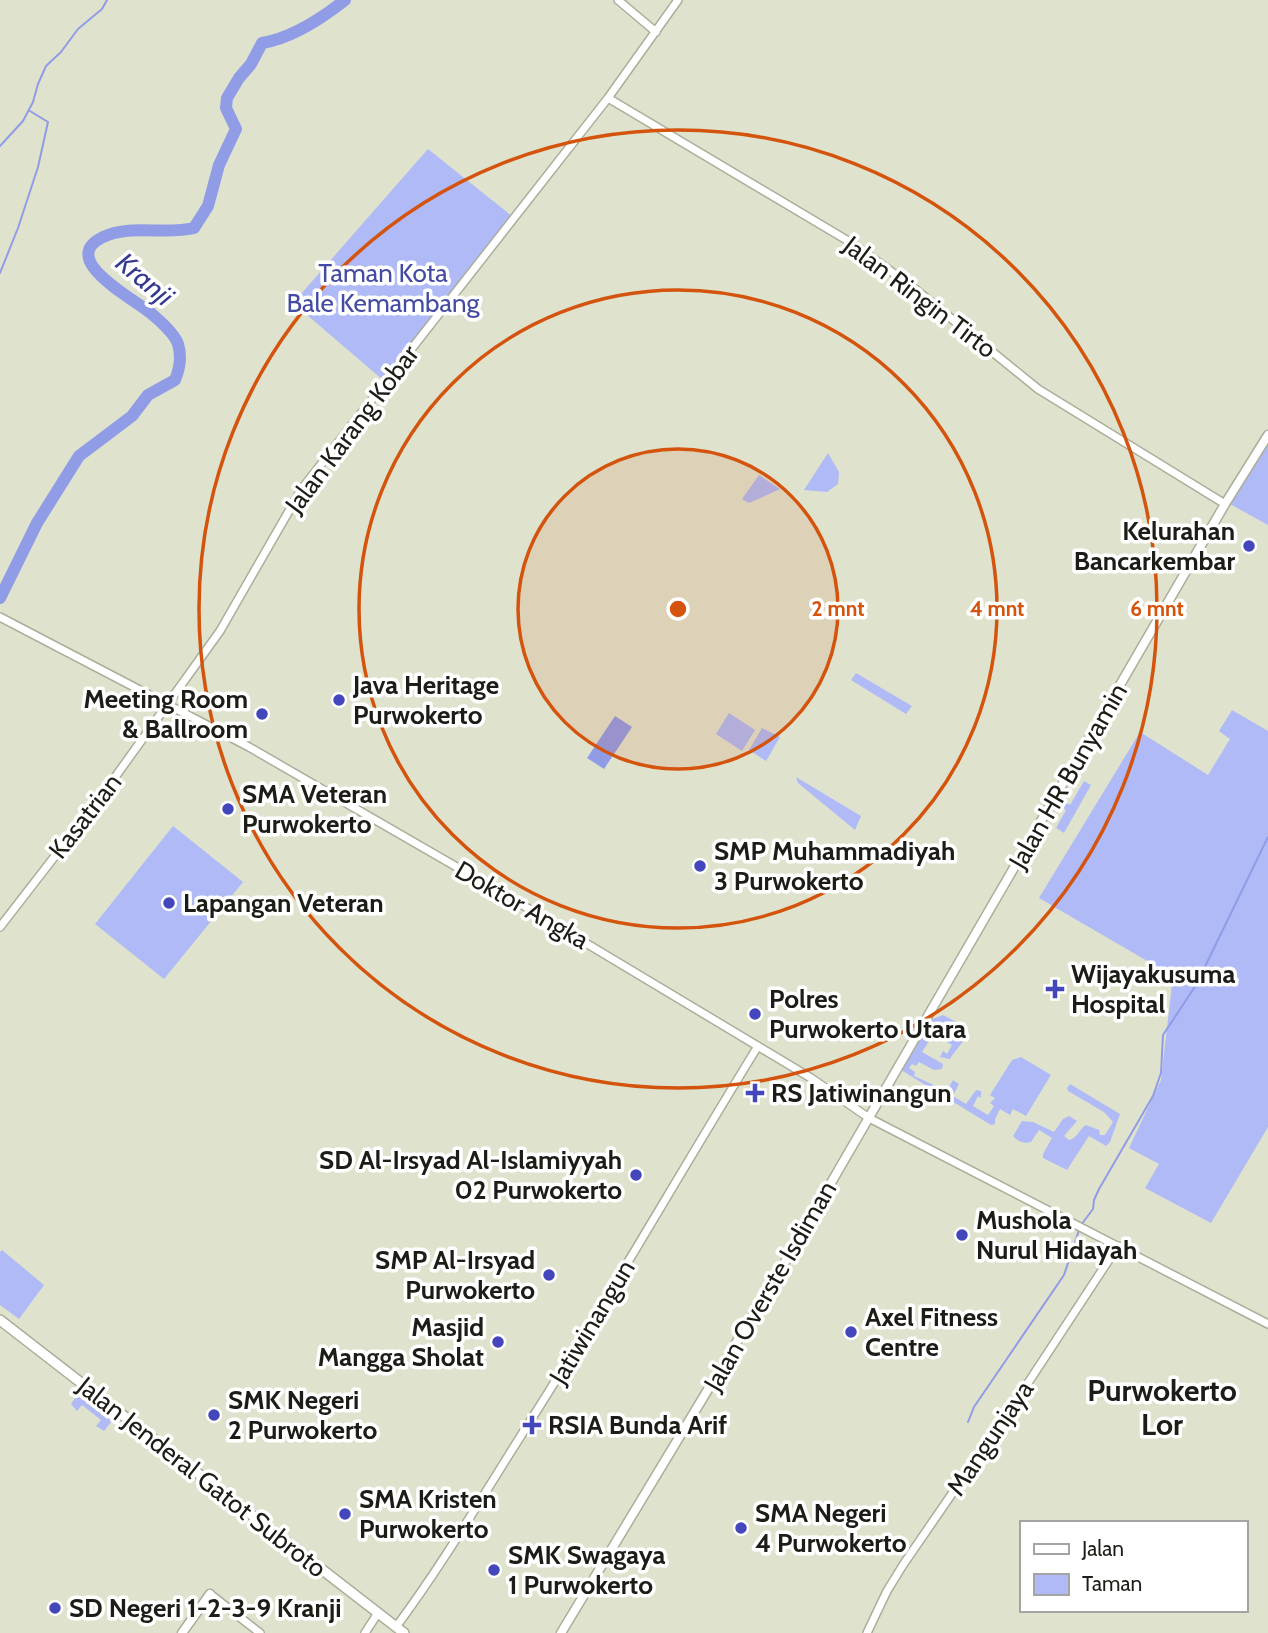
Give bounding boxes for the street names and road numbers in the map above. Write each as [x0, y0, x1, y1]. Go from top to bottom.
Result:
street label: Jalan Ringin Tirto [836, 229, 1003, 365]
street label: Jalan Karang Kobar [278, 338, 426, 520]
street label: Jalan HR Bunyamin [1001, 677, 1134, 875]
street label: Kasatrian [42, 767, 128, 865]
street label: Doktor Angka [449, 854, 595, 956]
street label: Jalan Overste Isdiman [696, 1175, 843, 1398]
street label: Jatiwinangun [542, 1254, 642, 1391]
street label: Jalan Jenderal Gatot Subroto [70, 1369, 333, 1584]
street label: Mangunjaya [940, 1374, 1040, 1502]

